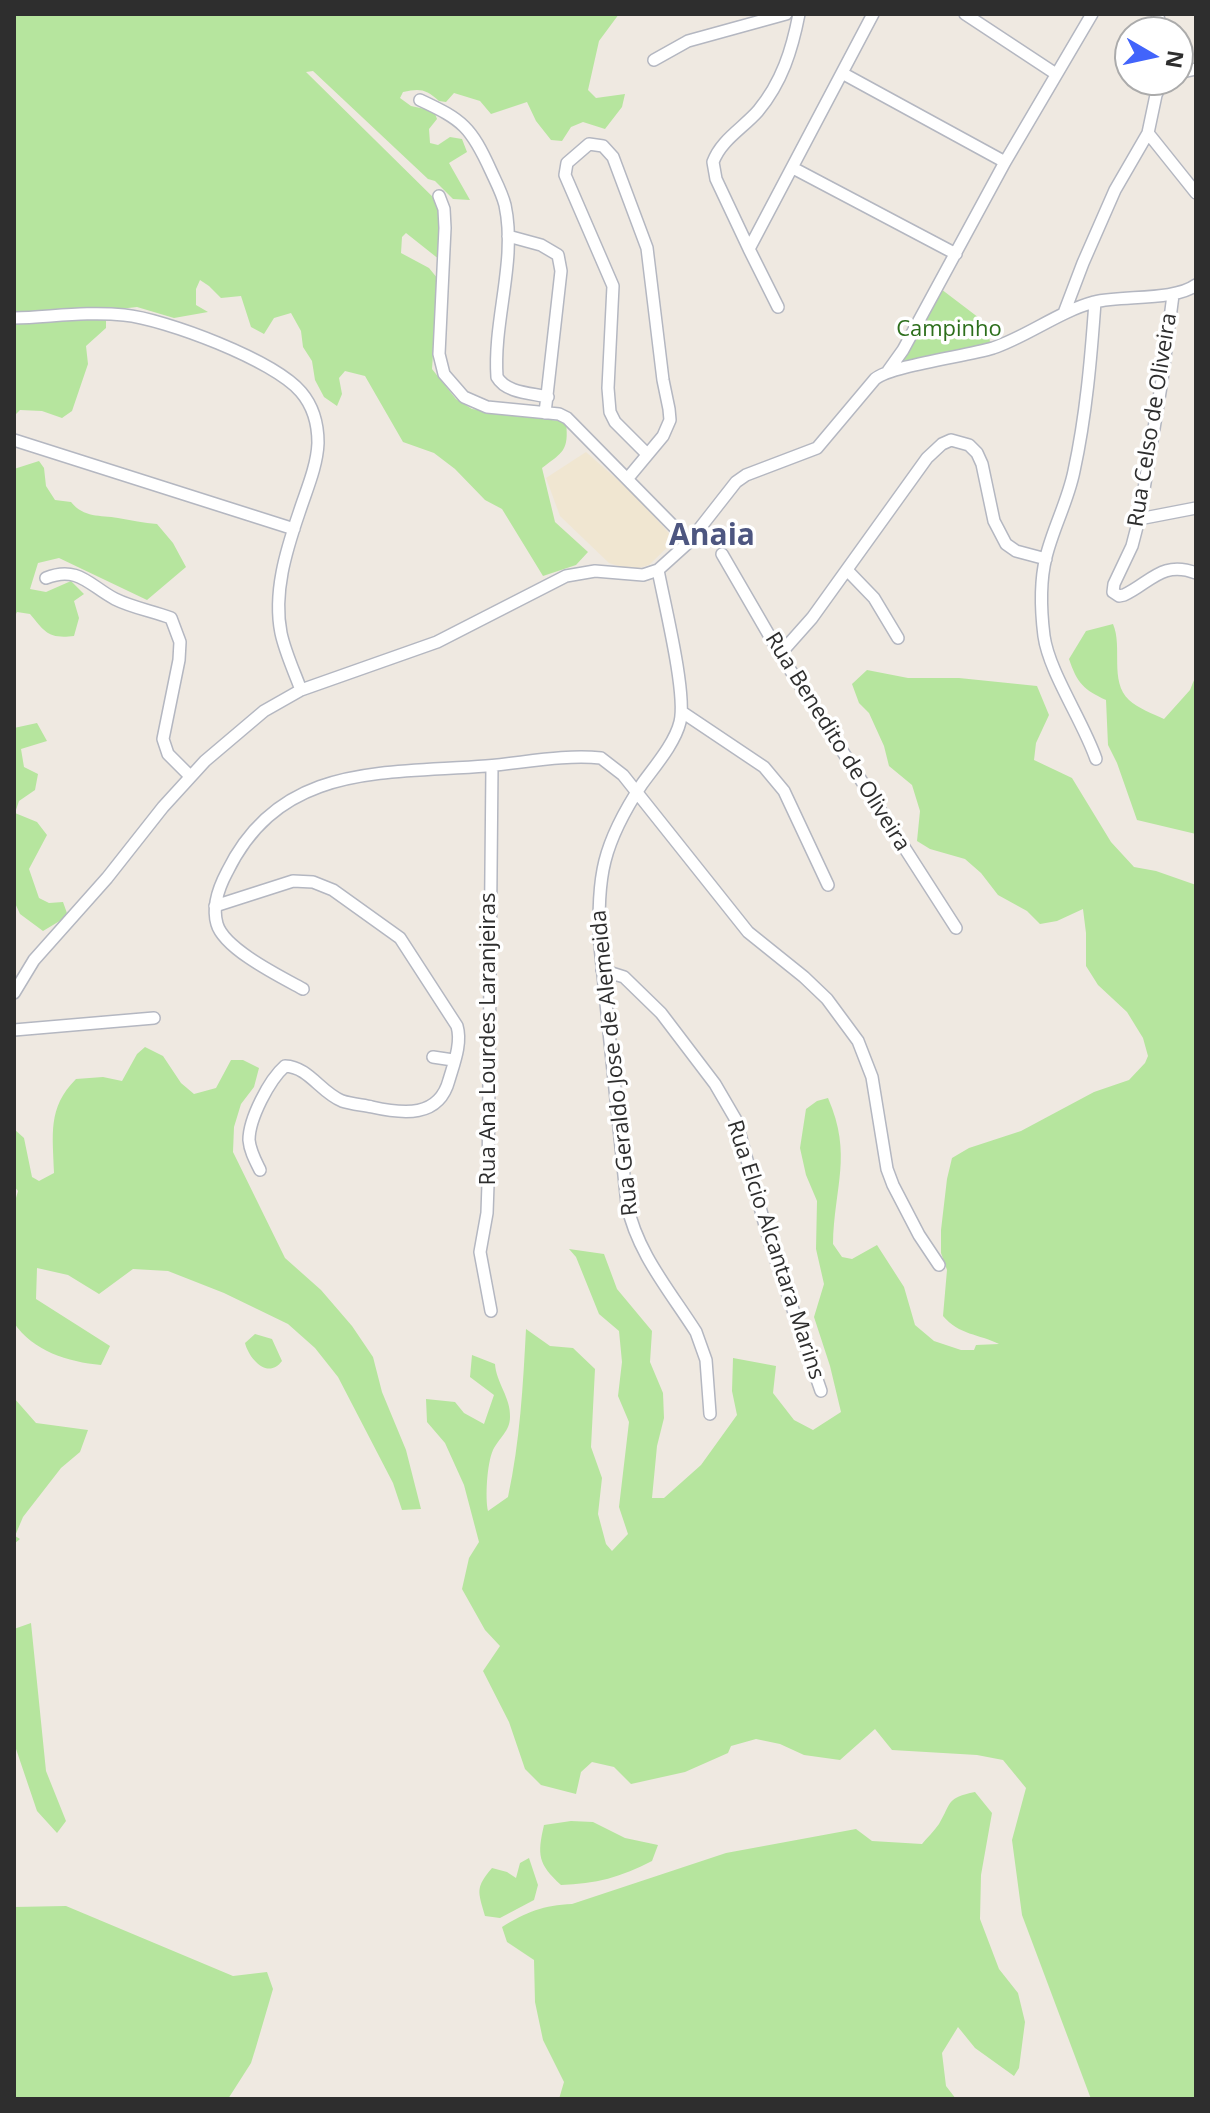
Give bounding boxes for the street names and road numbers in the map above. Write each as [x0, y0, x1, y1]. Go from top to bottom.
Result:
street label: Rua Celso de Oliveira [1123, 311, 1183, 529]
street label: Rua Benedito de Oliveira [759, 628, 915, 856]
street label: Rua Ana Lourdes Laranjeiras [476, 892, 502, 1186]
street label: Rua Geraldo Jose de Alemeida [586, 909, 644, 1217]
street label: Rua Elcio Alcantara Marins [721, 1117, 829, 1383]

